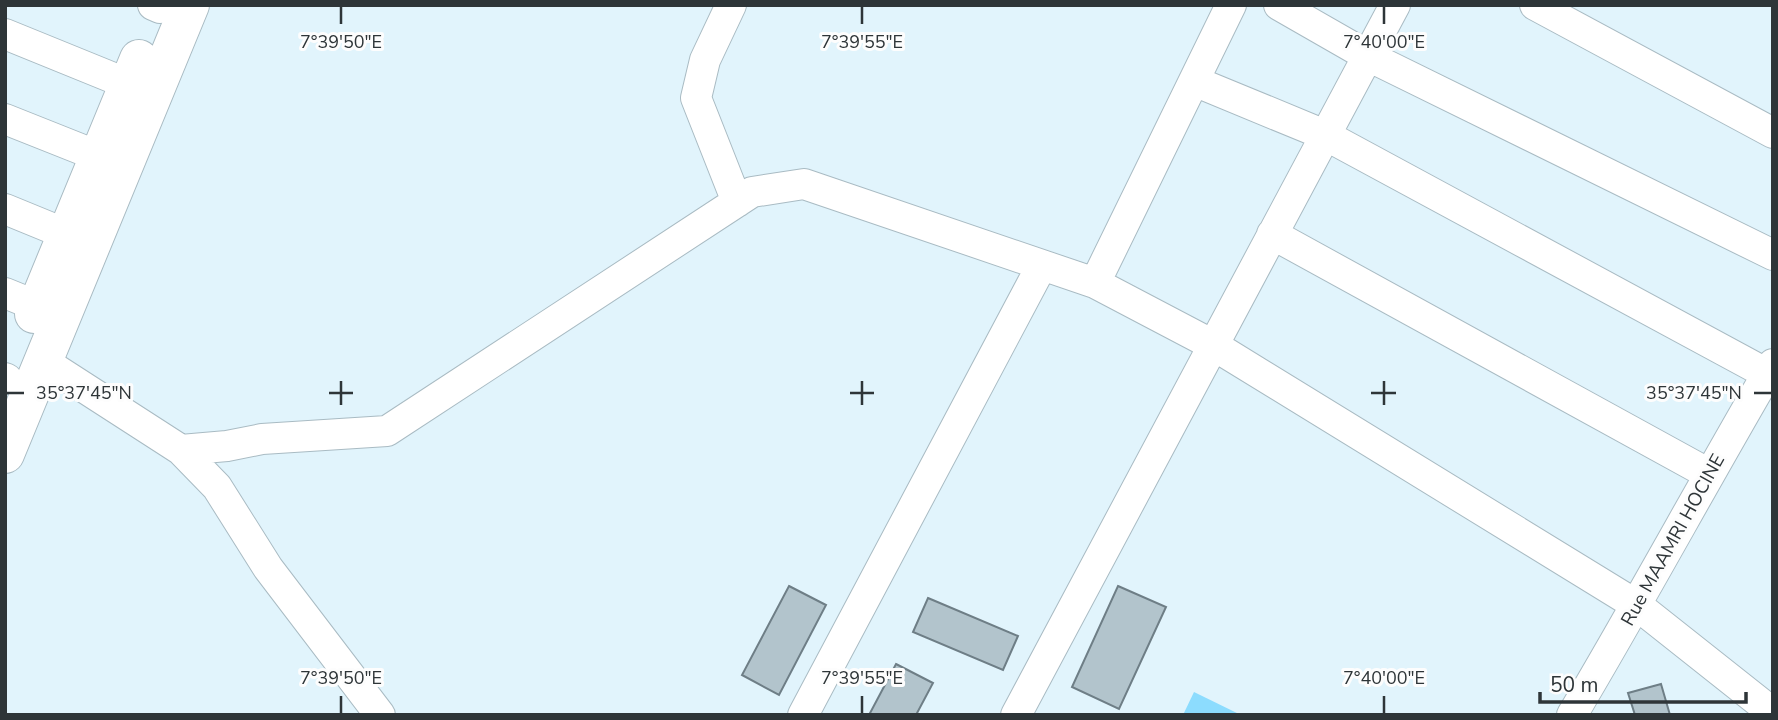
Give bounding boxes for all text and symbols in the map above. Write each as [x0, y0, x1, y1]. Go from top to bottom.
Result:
text: 7°39'50"E [300, 30, 382, 54]
text: 7°39'55"E [821, 30, 903, 54]
text: 7°40'00"E [1343, 30, 1425, 54]
text: 35°37'45"N [36, 381, 132, 405]
text: 35°37'45"N [1646, 381, 1742, 405]
street label: Rue MAAMRI HOCINE [1615, 449, 1731, 631]
scale bar [1540, 660, 1746, 704]
text: 7°39'50"E [300, 666, 382, 690]
text: 7°39'55"E [821, 666, 903, 690]
text: 7°40'00"E [1343, 666, 1425, 690]
text: 50 m [1550, 671, 1599, 699]

